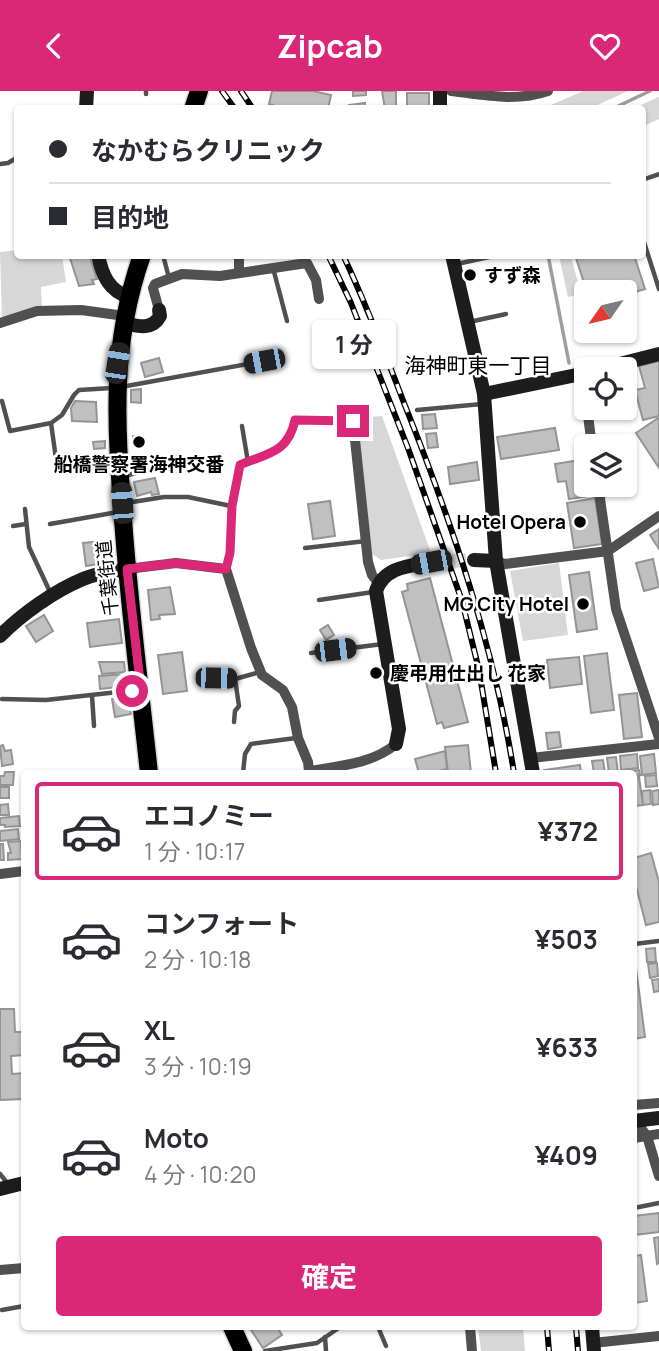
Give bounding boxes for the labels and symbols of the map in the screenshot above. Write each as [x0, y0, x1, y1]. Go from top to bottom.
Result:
place label: すず森 [484, 262, 541, 288]
marker: すず森 [462, 267, 478, 283]
north arrow [574, 280, 637, 343]
callout: 1 分 [311, 320, 395, 369]
car [104, 341, 131, 385]
car [242, 347, 287, 375]
district label: 海神町東一丁目 [405, 351, 552, 379]
route end [337, 405, 369, 437]
marker: 船橋警察署海神交番 [131, 434, 147, 450]
place label: 船橋警察署海神交番 [53, 451, 225, 477]
car [111, 481, 134, 525]
place label: Hotel Opera [457, 509, 566, 535]
marker: Hotel Opera [572, 514, 588, 530]
street label: 千葉街道 [90, 539, 124, 617]
car [409, 548, 454, 576]
place label: MG City Hotel [443, 591, 569, 617]
marker: MG City Hotel [575, 596, 591, 612]
car [313, 637, 358, 663]
place label: 慶弔用仕出し 花家 [390, 660, 546, 686]
marker: 慶弔用仕出し 花家 [368, 665, 384, 681]
car [195, 667, 238, 689]
route start [116, 675, 148, 707]

